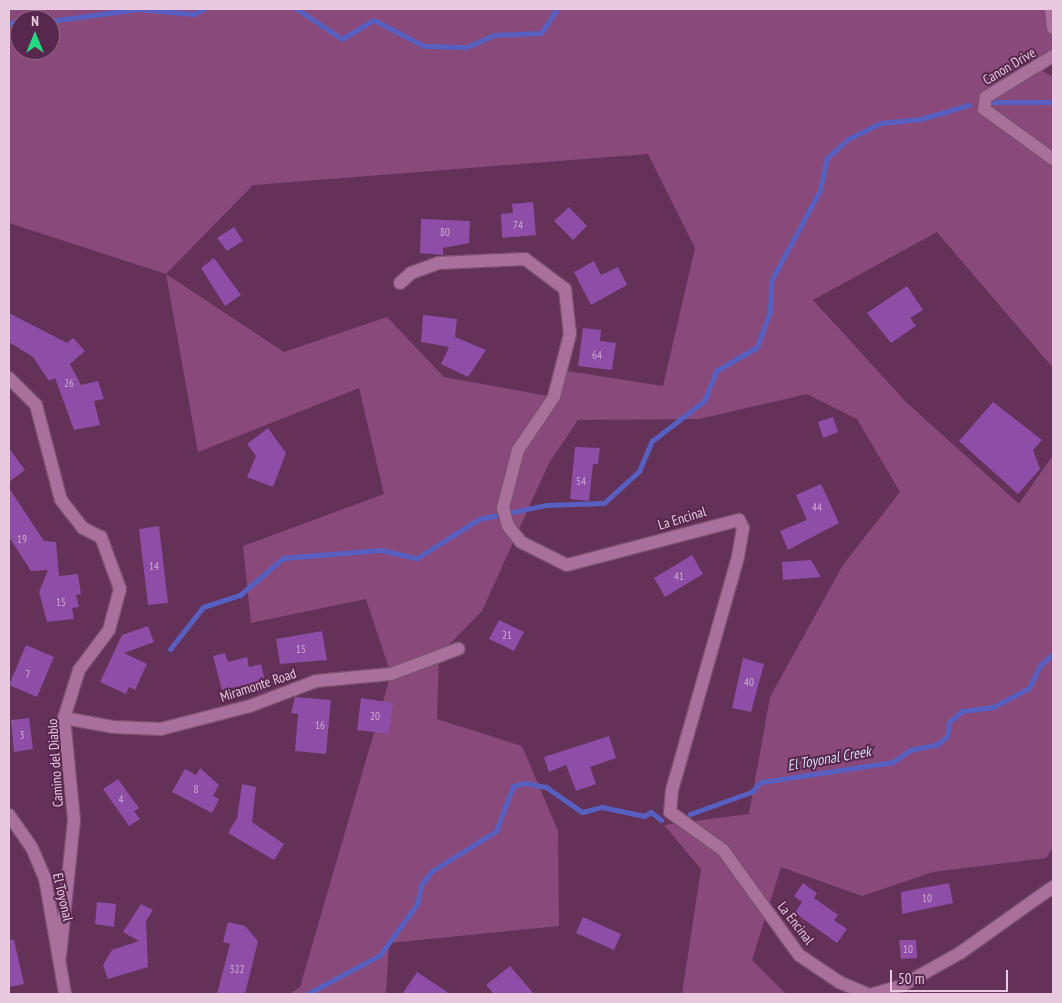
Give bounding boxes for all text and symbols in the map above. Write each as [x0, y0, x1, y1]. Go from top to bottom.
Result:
north arrow [10, 10, 60, 60]
text: N [31, 12, 39, 30]
street label: Canon Drive [980, 44, 1038, 88]
house number: 74 [513, 218, 523, 232]
house number: 80 [440, 225, 450, 239]
house number: 64 [592, 348, 602, 362]
house number: 26 [64, 376, 74, 390]
house number: 54 [576, 474, 586, 488]
house number: 44 [812, 500, 822, 514]
street label: La Encinal [656, 503, 708, 533]
house number: 19 [17, 532, 27, 546]
house number: 14 [149, 559, 159, 573]
house number: 41 [674, 569, 684, 583]
house number: 15 [56, 595, 66, 609]
house number: 21 [502, 628, 512, 642]
house number: 15 [296, 642, 306, 656]
street label: Miramonte Road [218, 665, 298, 705]
house number: 7 [26, 667, 30, 681]
house number: 40 [744, 675, 754, 689]
house number: 20 [370, 709, 380, 723]
street label: Camino del Diablo [44, 718, 66, 808]
house number: 16 [315, 718, 325, 732]
house number: 3 [20, 728, 24, 742]
water label: El Toyonal Creek [786, 742, 872, 774]
house number: 8 [194, 782, 198, 796]
house number: 4 [119, 792, 123, 806]
street label: El Toyonal [49, 871, 77, 923]
house number: 10 [922, 891, 932, 905]
street label: La Encinal [774, 898, 818, 948]
house number: 10 [903, 942, 913, 956]
scale bar [892, 960, 1010, 992]
house number: 322 [230, 962, 244, 976]
text: 50 m [898, 969, 924, 988]

